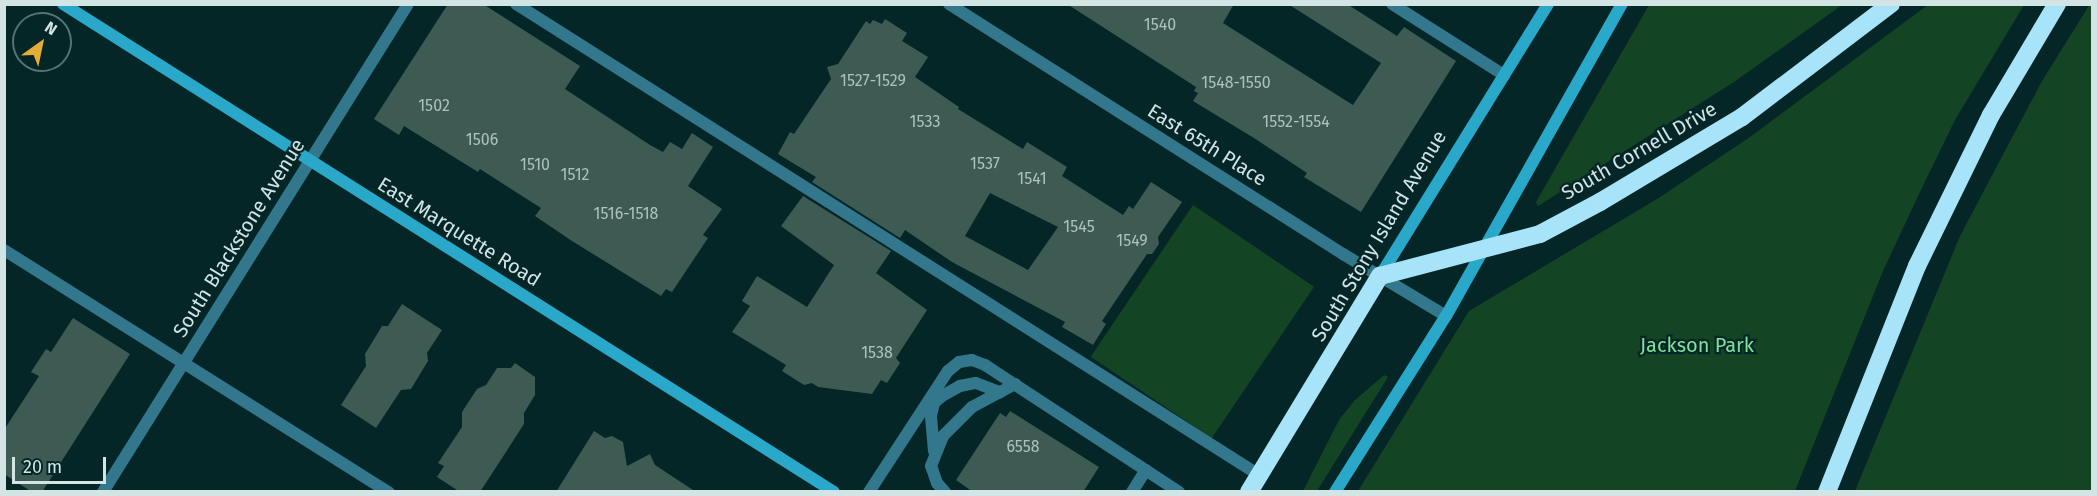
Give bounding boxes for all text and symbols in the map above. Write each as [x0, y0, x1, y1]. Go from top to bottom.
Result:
north arrow [12, 12, 72, 72]
house number: 1540 [1144, 15, 1176, 35]
text: N [41, 17, 61, 39]
house number: 1527-1529 [840, 71, 906, 91]
house number: 1548-1550 [1201, 73, 1271, 93]
house number: 1502 [418, 96, 450, 116]
street label: South Cornell Drive [1557, 97, 1721, 205]
street label: East 65th Place [1143, 99, 1271, 191]
house number: 1533 [910, 112, 940, 132]
house number: 1552-1554 [1262, 112, 1330, 132]
street label: South Stony Island Avenue [1306, 126, 1452, 346]
house number: 1506 [466, 130, 498, 150]
street label: South Blackstone Avenue [168, 134, 310, 342]
house number: 1537 [970, 154, 1000, 174]
house number: 1510 [520, 155, 550, 175]
house number: 1512 [561, 165, 589, 185]
house number: 1541 [1017, 169, 1047, 189]
street label: East Marquette Road [373, 172, 545, 292]
house number: 1516-1518 [594, 204, 658, 224]
house number: 1545 [1063, 217, 1095, 237]
house number: 1549 [1116, 231, 1148, 251]
park label: Jackson Park [1640, 333, 1754, 357]
house number: 1538 [861, 343, 893, 363]
house number: 6558 [1006, 437, 1040, 457]
scale bar [15, 445, 110, 483]
text: 20 m [23, 456, 62, 478]

